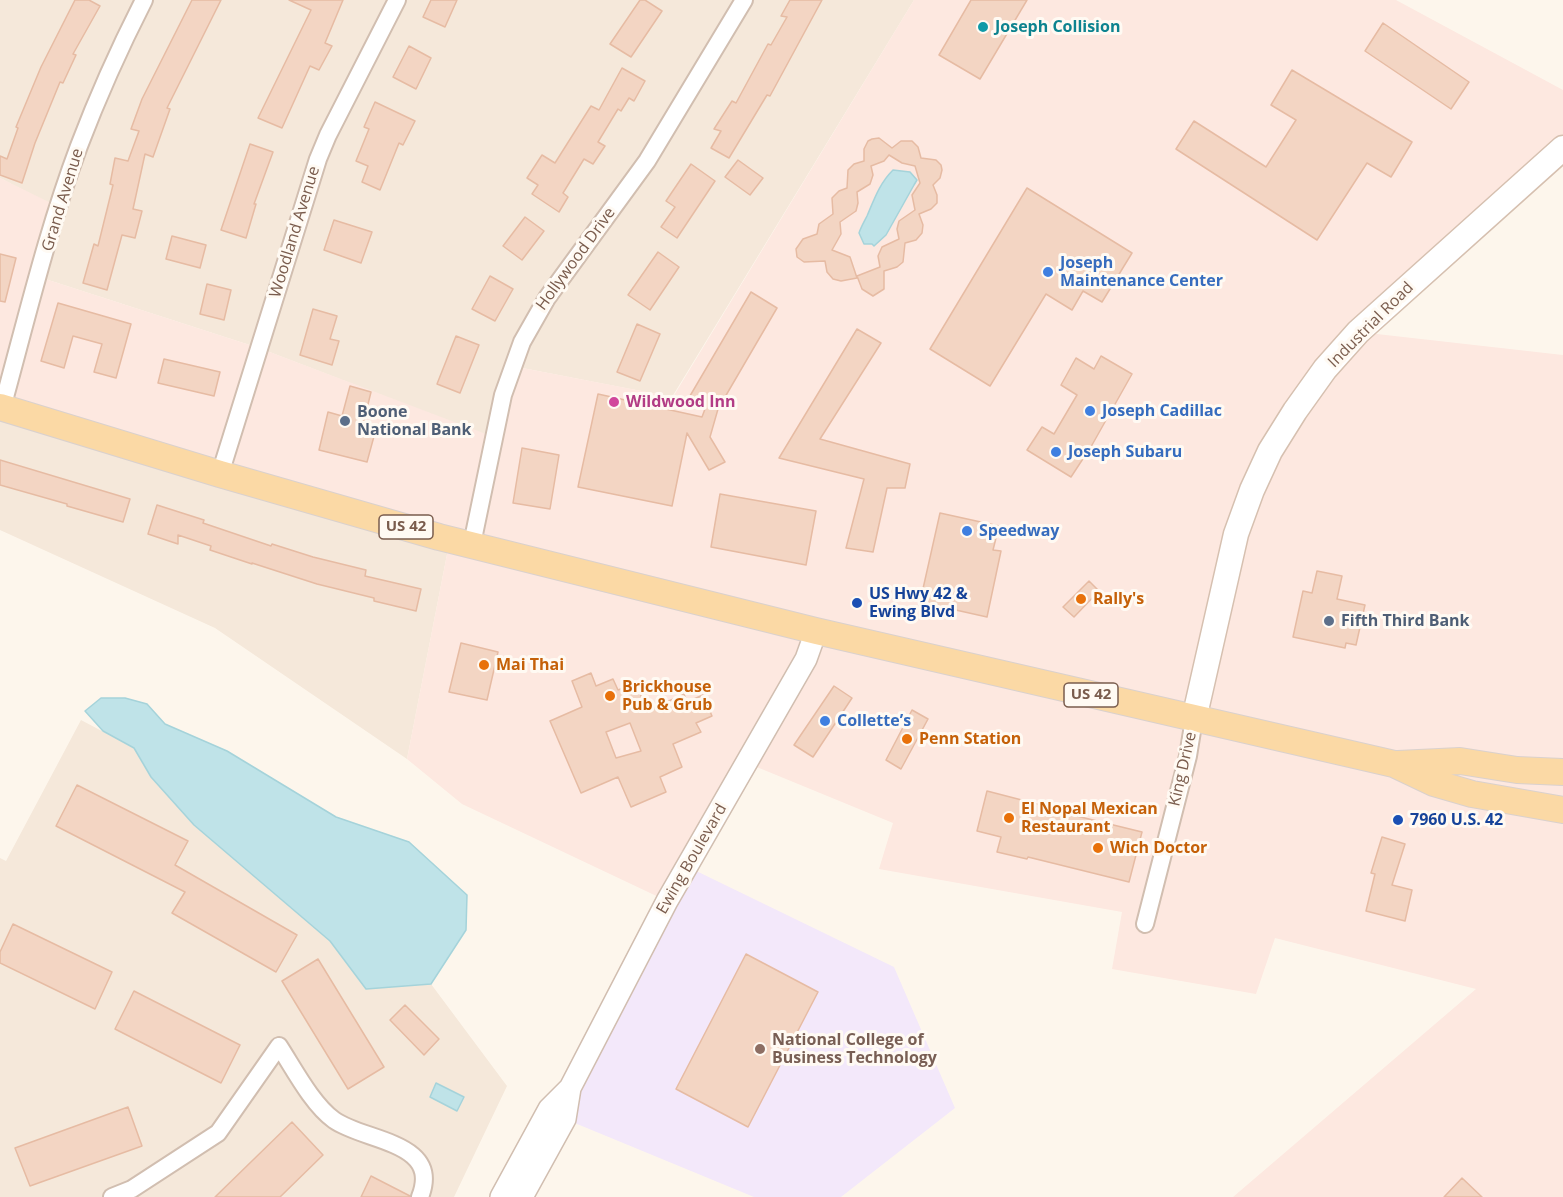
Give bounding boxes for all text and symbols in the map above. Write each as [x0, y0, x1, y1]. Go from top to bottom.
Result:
place label: Joseph Collision [995, 17, 1120, 37]
marker: Joseph Collision [976, 20, 990, 34]
street label: Grand Avenue [38, 146, 88, 254]
street label: Woodland Avenue [266, 164, 324, 300]
street label: Hollywood Drive [532, 204, 620, 314]
place label: Joseph Maintenance Center [1060, 253, 1223, 291]
marker: Joseph Maintenance Center [1041, 265, 1055, 279]
street label: Industrial Road [1324, 278, 1418, 372]
place label: Wildwood Inn [626, 392, 735, 412]
marker: Wildwood Inn [607, 395, 621, 409]
place label: Joseph Cadillac [1102, 401, 1222, 421]
place label: Boone National Bank [357, 402, 471, 440]
marker: Joseph Cadillac [1083, 404, 1097, 418]
marker: Boone National Bank [338, 414, 352, 428]
place label: Joseph Subaru [1068, 442, 1182, 462]
marker: Joseph Subaru [1049, 445, 1063, 459]
road number: US 42 [379, 515, 433, 539]
place label: Speedway [979, 521, 1059, 541]
marker: Speedway [960, 524, 974, 538]
place label: US Hwy 42 & Ewing Blvd [869, 584, 968, 622]
place label: Rally's [1093, 589, 1144, 609]
marker: Rally's [1074, 592, 1088, 606]
marker: US Hwy 42 & Ewing Blvd [850, 596, 864, 610]
place label: Fifth Third Bank [1341, 611, 1470, 631]
marker: Fifth Third Bank [1322, 614, 1336, 628]
place label: Mai Thai [496, 655, 564, 675]
marker: Mai Thai [477, 658, 491, 672]
place label: Brickhouse Pub & Grub [622, 677, 712, 715]
road number: US 42 [1064, 683, 1118, 707]
marker: Brickhouse Pub & Grub [603, 689, 617, 703]
place label: Collette’s [837, 711, 911, 731]
marker: Collette’s [818, 714, 832, 728]
place label: Penn Station [919, 729, 1021, 749]
street label: King Drive [1165, 730, 1201, 808]
marker: Penn Station [900, 732, 914, 746]
place label: El Nopal Mexican Restaurant [1021, 799, 1158, 837]
street label: Ewing Boulevard [653, 801, 731, 917]
place label: 7960 U.S. 42 [1410, 810, 1503, 830]
marker: El Nopal Mexican Restaurant [1002, 811, 1016, 825]
marker: 7960 U.S. 42 [1391, 813, 1405, 827]
place label: Wich Doctor [1110, 838, 1207, 858]
marker: Wich Doctor [1091, 841, 1105, 855]
place label: National College of Business Technology [772, 1030, 937, 1068]
marker: National College of Business Technology [753, 1042, 767, 1056]

